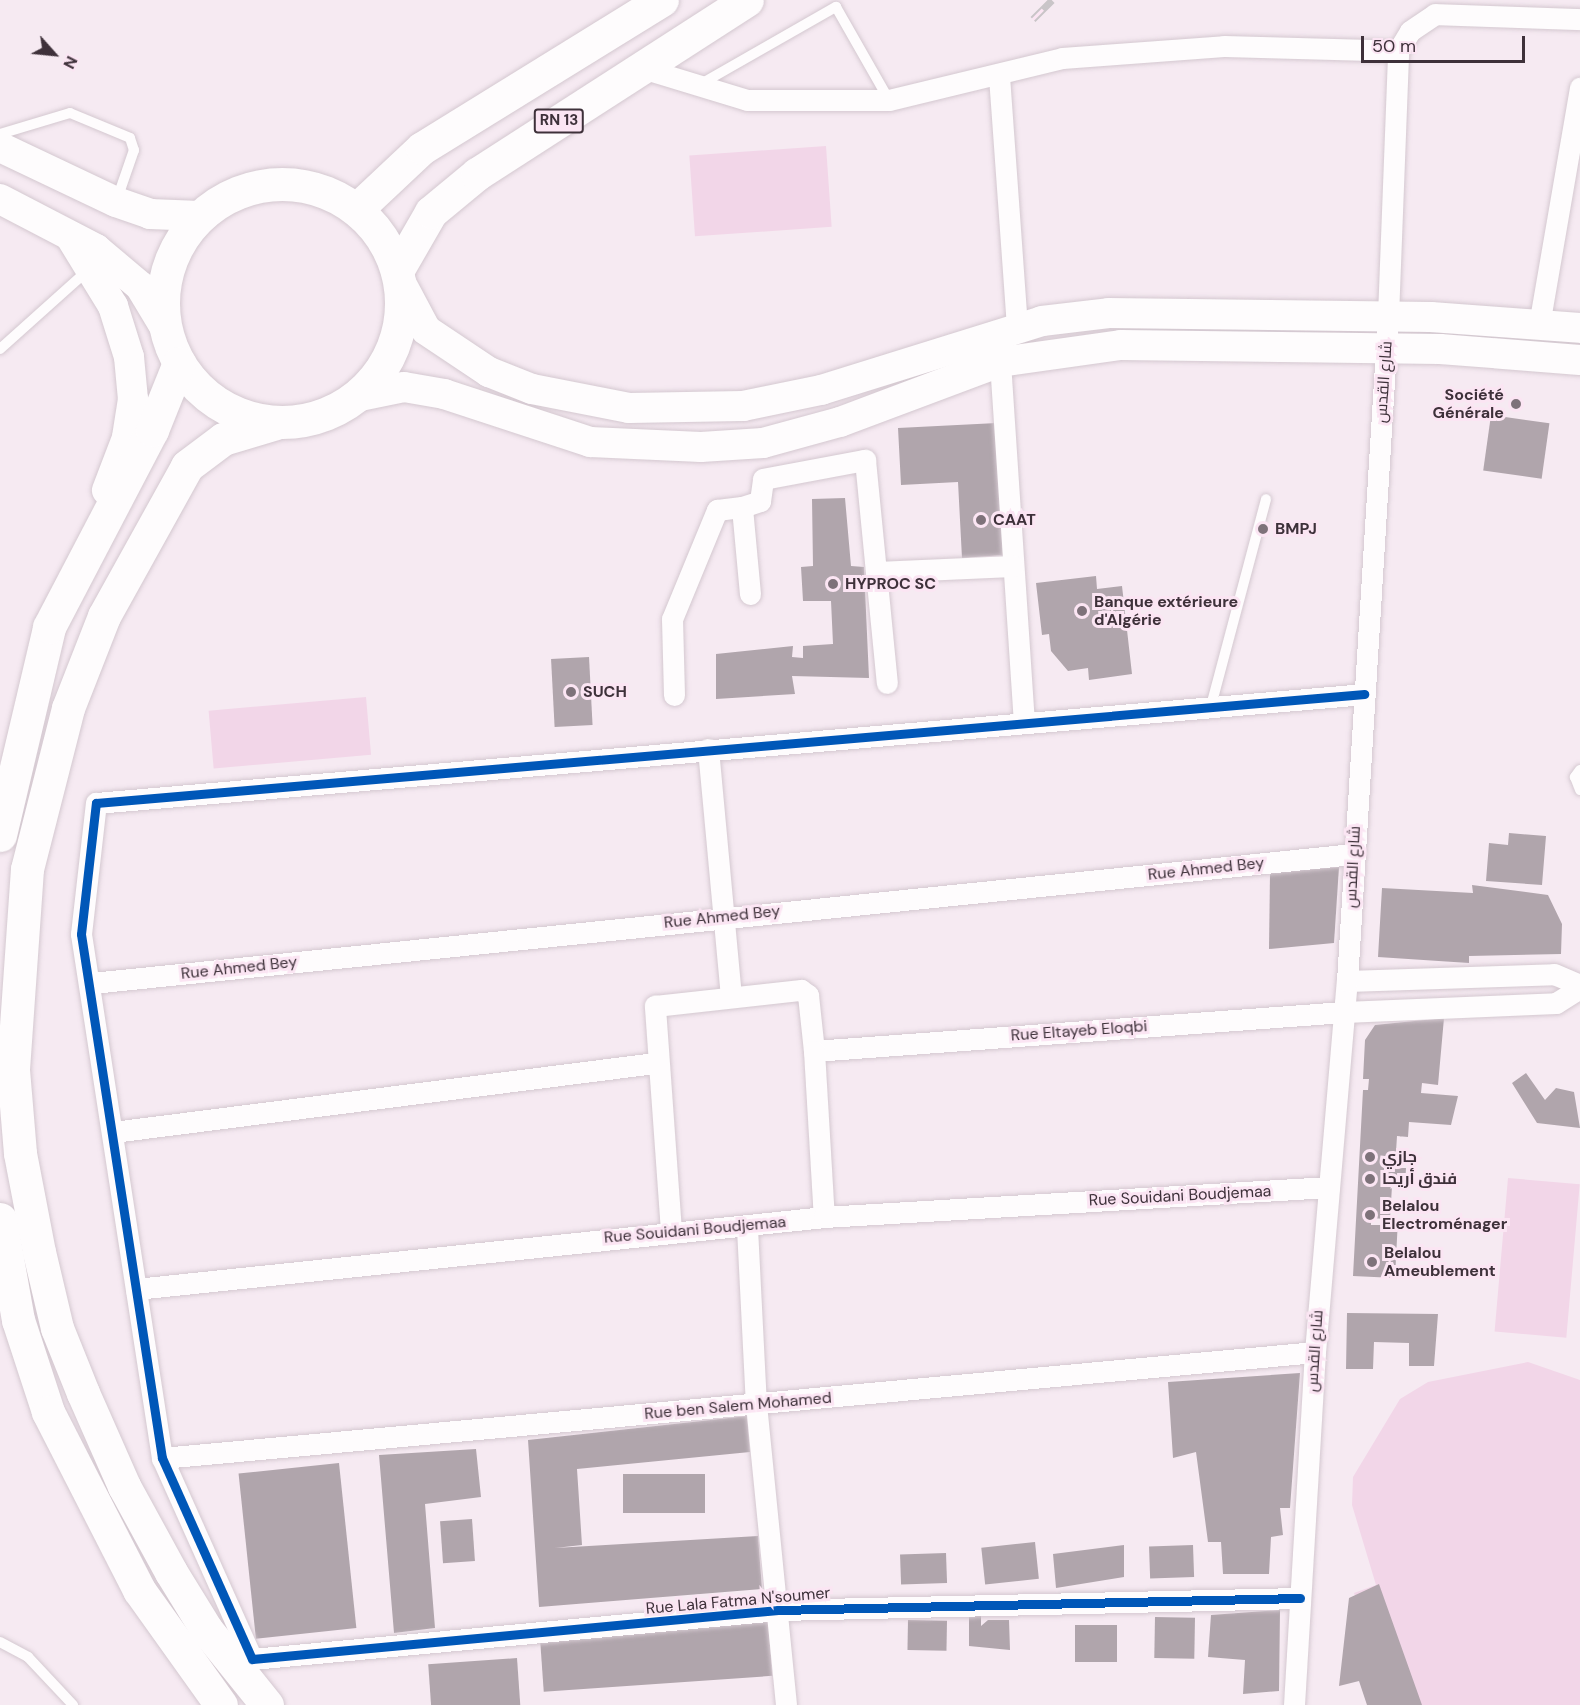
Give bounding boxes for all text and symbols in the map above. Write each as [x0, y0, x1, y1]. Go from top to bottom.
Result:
north arrow [24, 24, 84, 84]
scale bar [1364, 24, 1528, 62]
text: 50 m [1372, 34, 1416, 58]
text: N [58, 52, 82, 72]
road number: RN 13 [534, 109, 584, 133]
street label: شارع القدس [1372, 340, 1396, 424]
place label: Société Générale [1433, 385, 1504, 423]
marker: Société Générale [1509, 397, 1523, 411]
place label: CAAT [993, 510, 1036, 530]
marker: CAAT [974, 513, 988, 527]
place label: BMPJ [1275, 519, 1317, 539]
marker: BMPJ [1256, 522, 1270, 536]
place label: HYPROC SC [845, 574, 936, 594]
marker: HYPROC SC [826, 577, 840, 591]
place label: Banque extérieure d'Algérie [1094, 592, 1238, 630]
marker: Banque extérieure d'Algérie [1075, 604, 1089, 618]
place label: SUCH [583, 682, 627, 702]
marker: SUCH [564, 685, 578, 699]
street label: شارع القدس [1341, 825, 1365, 909]
street label: Rue Ahmed Bey [1147, 853, 1265, 885]
street label: Rue Ahmed Bey [663, 901, 781, 933]
street label: Rue Ahmed Bey [180, 952, 298, 984]
street label: Rue Eltayeb Eloqbi [1010, 1017, 1148, 1045]
place label: جازي [1382, 1147, 1417, 1167]
marker: جازي [1363, 1150, 1377, 1164]
place label: فندق أريحا [1382, 1169, 1457, 1189]
marker: فندق أريحا [1363, 1172, 1377, 1186]
street label: Rue Souidani Boudjemaa [1088, 1182, 1272, 1210]
place label: Belalou Electroménager [1382, 1196, 1507, 1234]
marker: Belalou Electroménager [1363, 1208, 1377, 1222]
street label: Rue Souidani Boudjemaa [603, 1212, 787, 1248]
place label: Belalou Ameublement [1384, 1243, 1496, 1281]
marker: Belalou Ameublement [1365, 1255, 1379, 1269]
street label: شارع القدس [1303, 1309, 1327, 1393]
street label: Rue ben Salem Mohamed [644, 1388, 832, 1424]
street label: Rue Lala Fatma N'soumer [645, 1583, 831, 1619]

